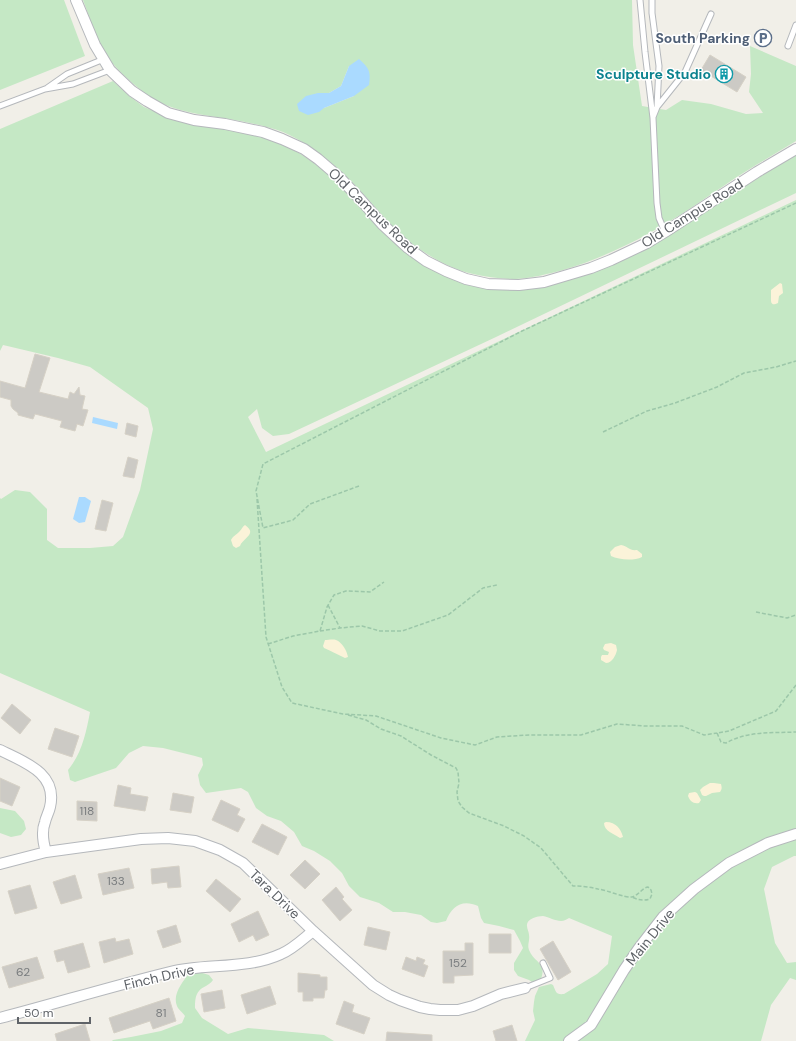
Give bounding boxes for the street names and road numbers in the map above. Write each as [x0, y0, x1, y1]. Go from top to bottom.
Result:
street label: Old Campus Road [325, 164, 421, 258]
street label: Old Campus Road [638, 174, 746, 252]
street label: Tara Drive [246, 865, 304, 923]
street label: Main Drive [622, 905, 678, 969]
street label: Finch Drive [122, 960, 196, 994]

